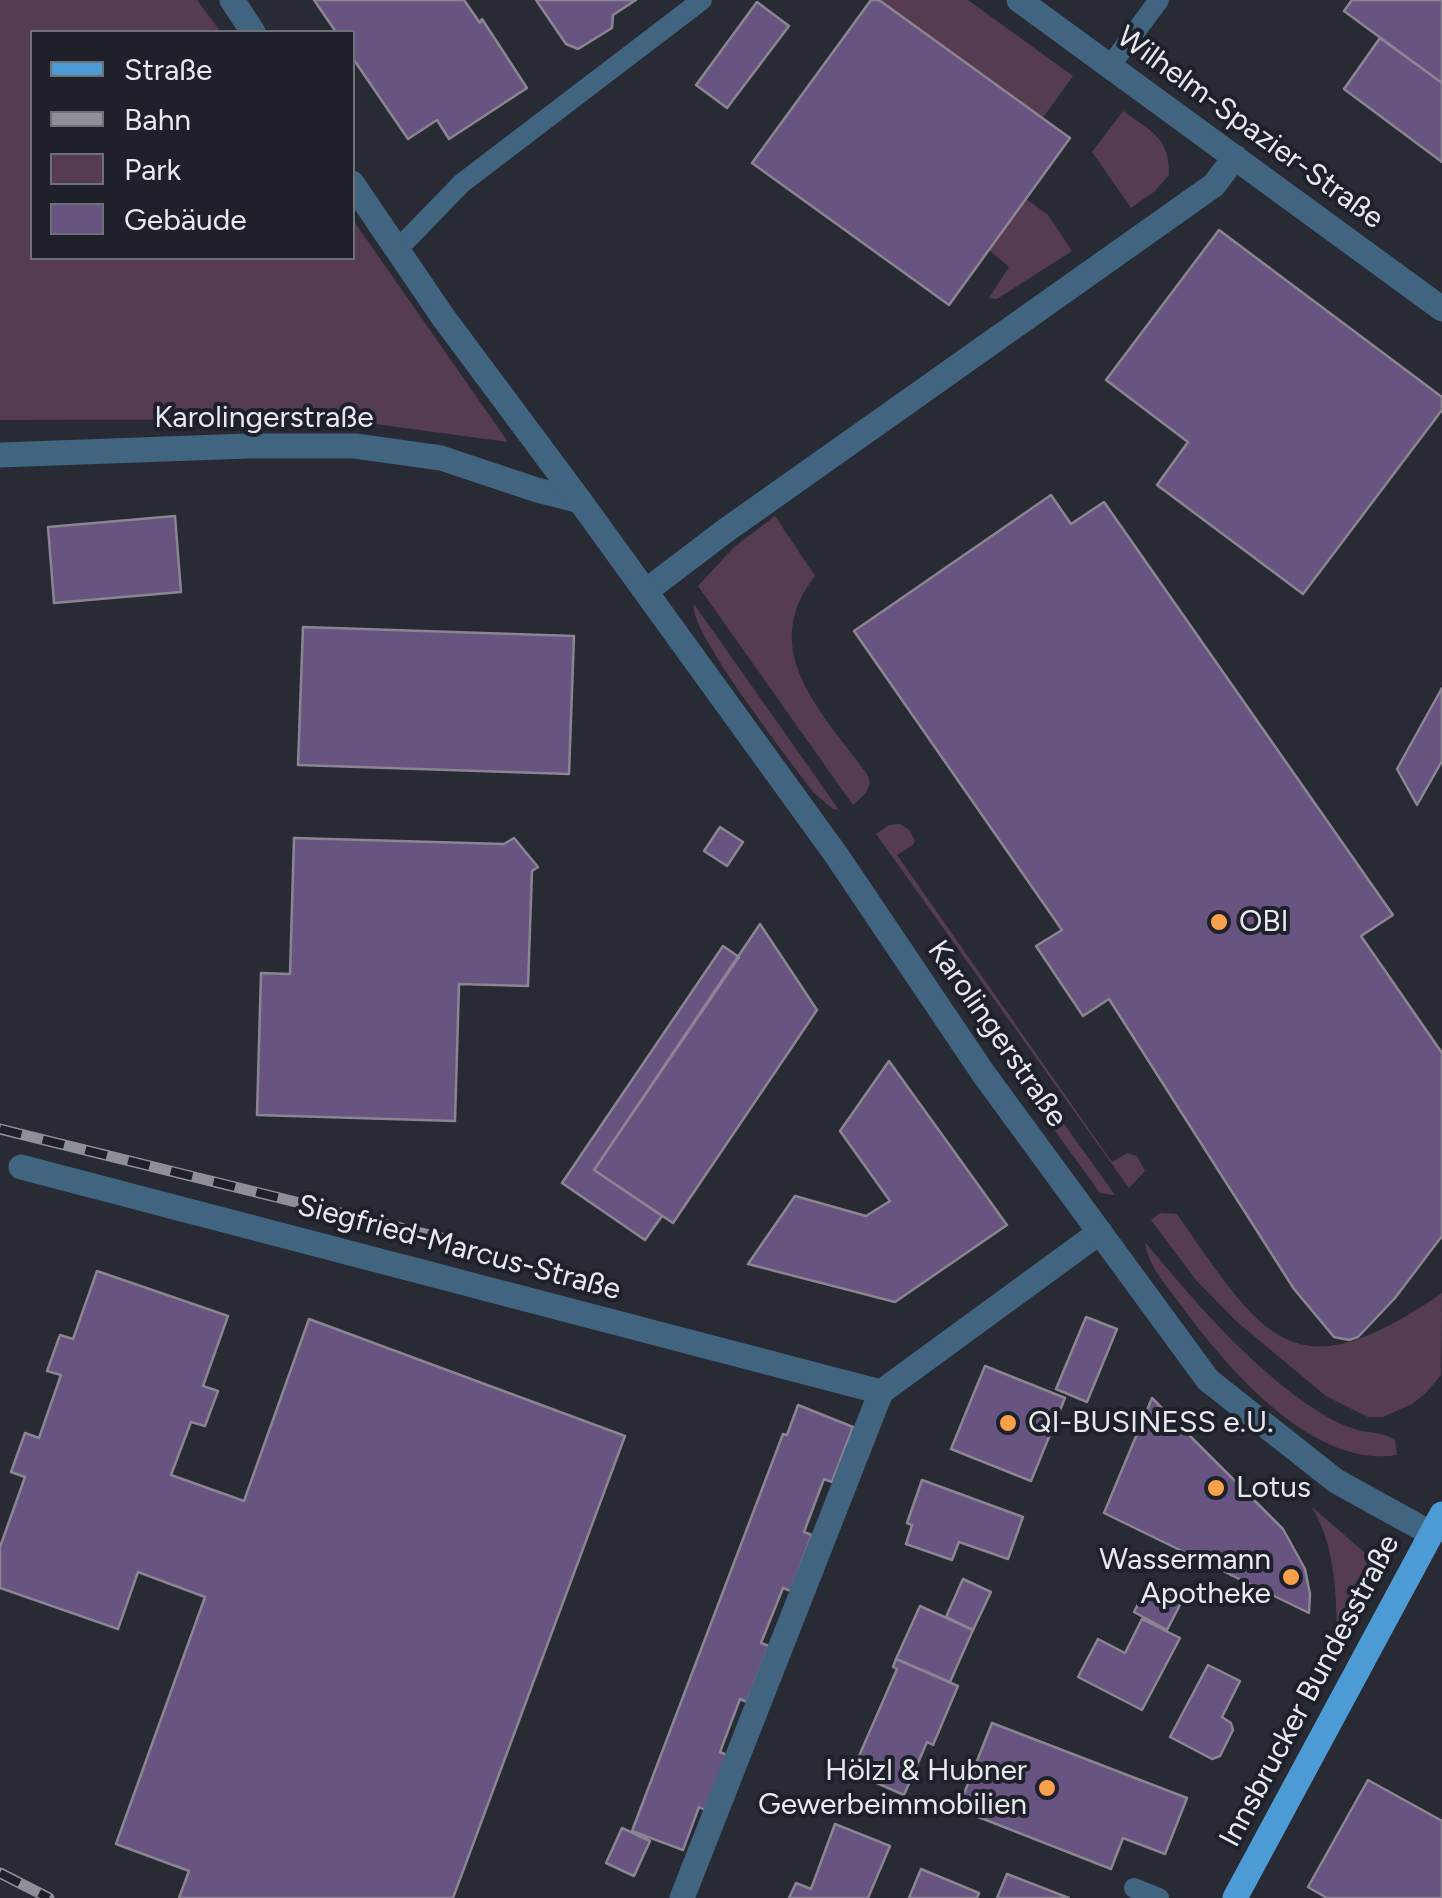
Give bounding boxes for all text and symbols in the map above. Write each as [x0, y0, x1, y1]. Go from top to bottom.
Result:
street label: Wilhelm-Spazier-Straße [1110, 19, 1390, 237]
legend [30, 30, 355, 260]
text: Straße [124, 51, 213, 88]
text: Bahn [124, 101, 191, 138]
text: Park [124, 151, 181, 188]
text: Gebäude [124, 201, 247, 238]
street label: Karolingerstraße [154, 400, 374, 436]
place label: OBI [1239, 904, 1289, 940]
marker: OBI [1208, 911, 1230, 933]
street label: Karolingerstraße [919, 934, 1075, 1134]
street label: Siegfried-Marcus-Straße [294, 1188, 624, 1308]
place label: QI-BUSINESS e.U. [1028, 1405, 1273, 1441]
marker: QI-BUSINESS e.U. [997, 1412, 1019, 1434]
place label: Lotus [1236, 1470, 1311, 1506]
marker: Lotus [1205, 1477, 1227, 1499]
street label: Innsbrucker Bundesstraße [1212, 1529, 1408, 1853]
place label: Wassermann Apotheke [1099, 1542, 1271, 1612]
marker: Wassermann Apotheke [1280, 1566, 1302, 1588]
place label: Hölzl & Hubner Gewerbeimmobilien [758, 1753, 1027, 1824]
marker: Hölzl & Hubner Gewerbeimmobilien [1036, 1777, 1058, 1799]

